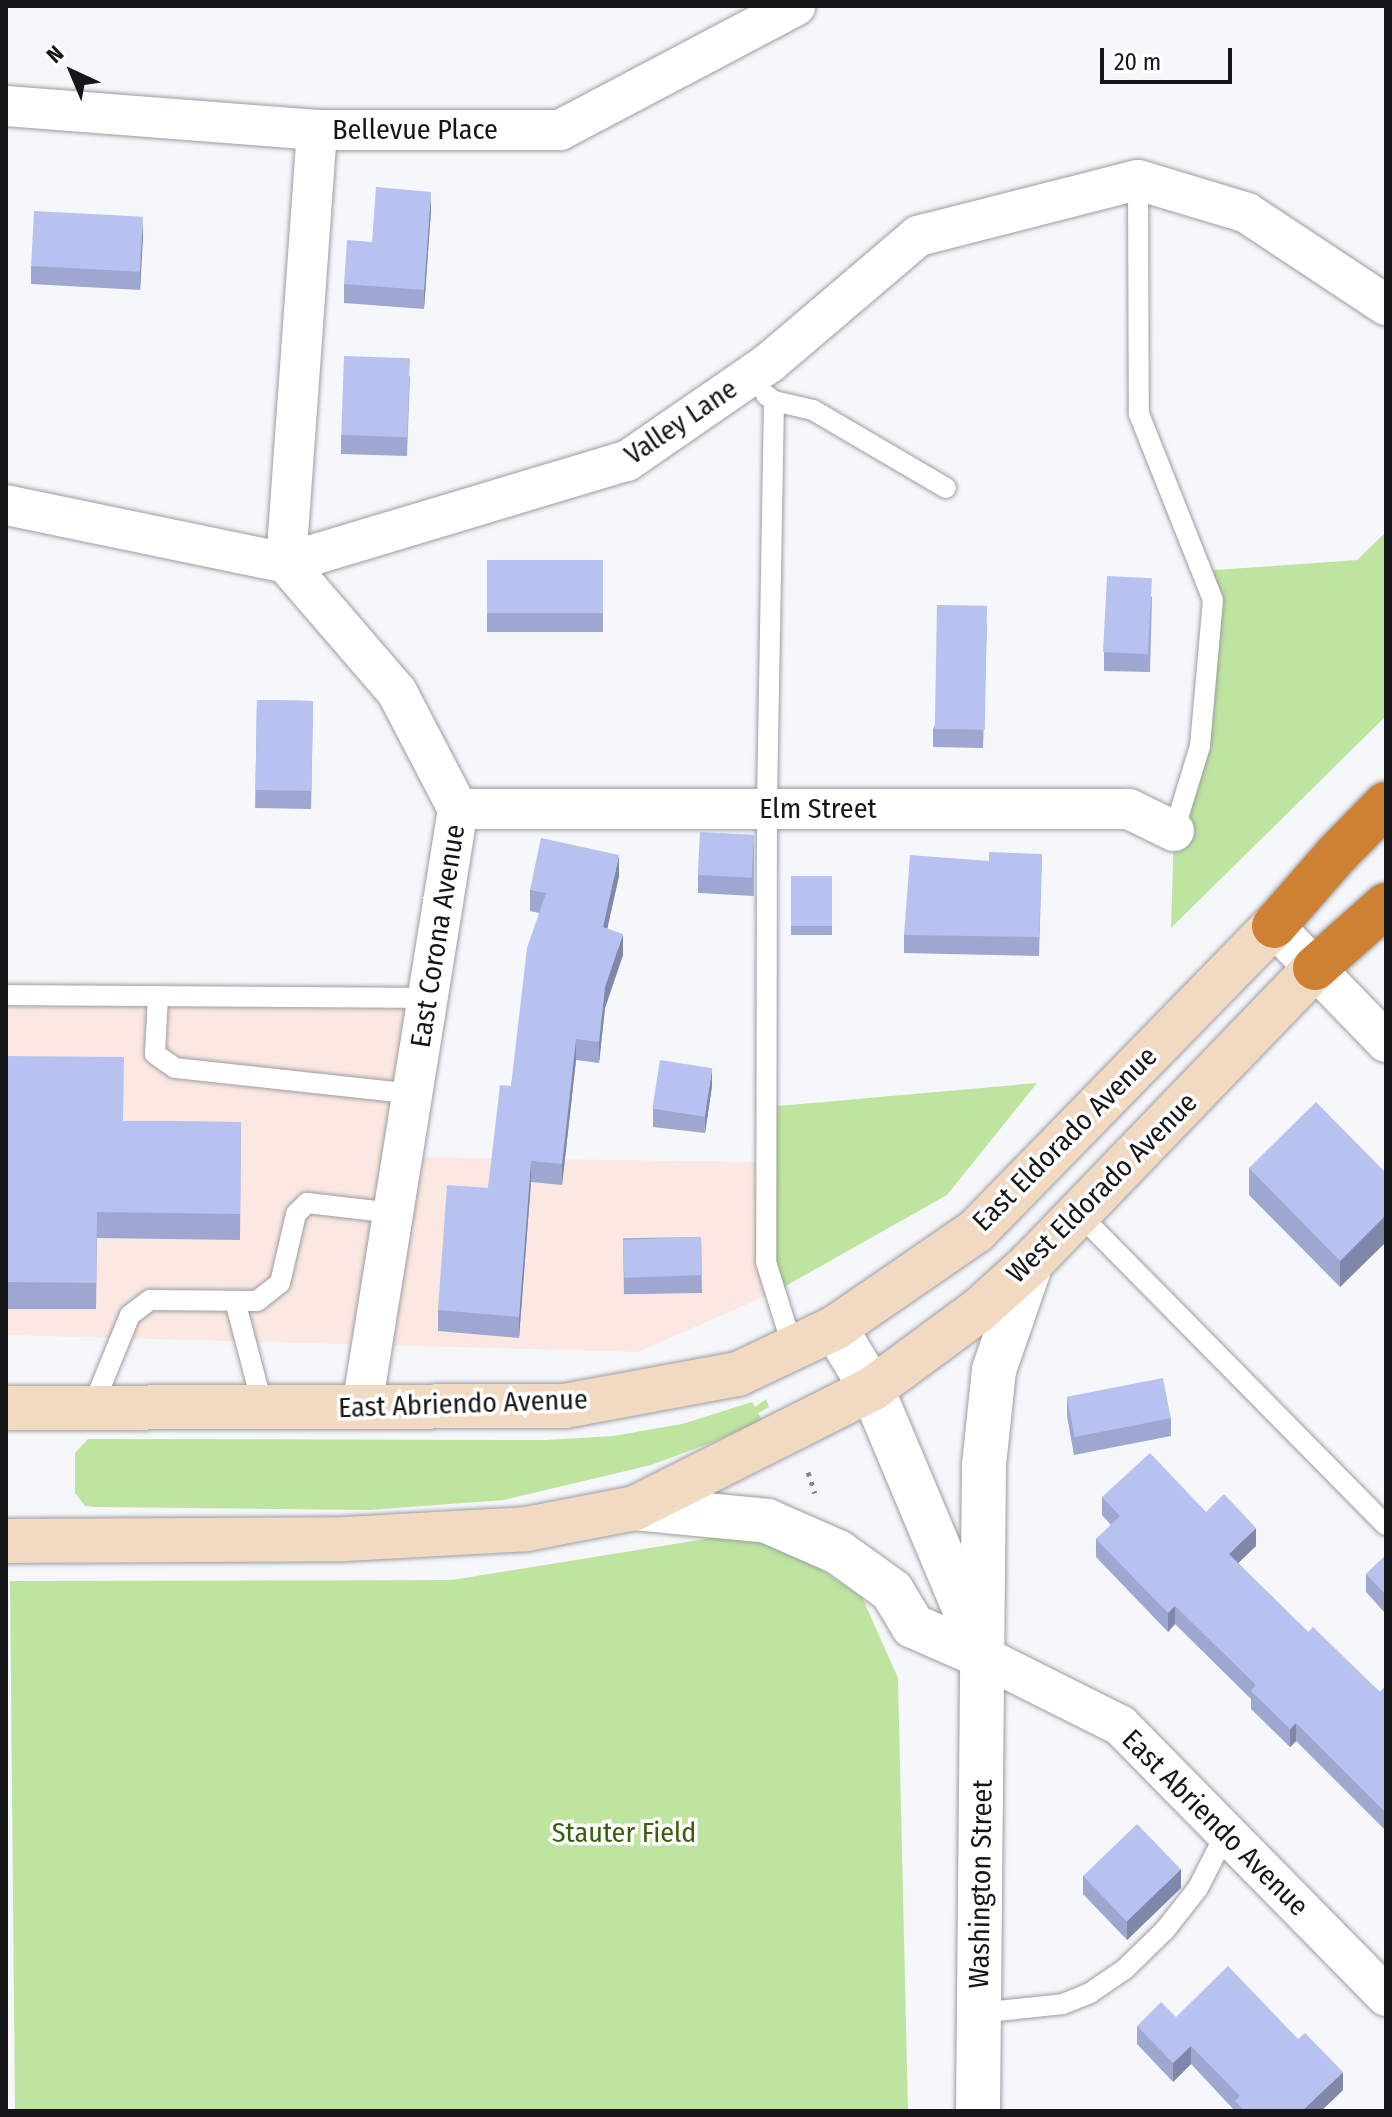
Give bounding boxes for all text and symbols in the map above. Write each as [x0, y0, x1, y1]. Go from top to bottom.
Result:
north arrow [32, 32, 112, 112]
scale bar [1104, 32, 1236, 82]
text: N [41, 40, 69, 69]
text: 20 m [1114, 48, 1161, 76]
street label: Bellevue Place [332, 113, 498, 147]
street label: Valley Lane [618, 372, 744, 472]
street label: Elm Street [759, 792, 877, 826]
street label: East Corona Avenue [404, 822, 472, 1050]
street label: East Eldorado Avenue [966, 1040, 1164, 1238]
street label: West Eldorado Avenue [1000, 1086, 1204, 1290]
street label: East Abriendo Avenue [338, 1383, 588, 1425]
street label: East Abriendo Avenue [1115, 1723, 1315, 1923]
street label: Washington Street [962, 1779, 1000, 1989]
park label: Stauter Field [552, 1816, 696, 1850]

